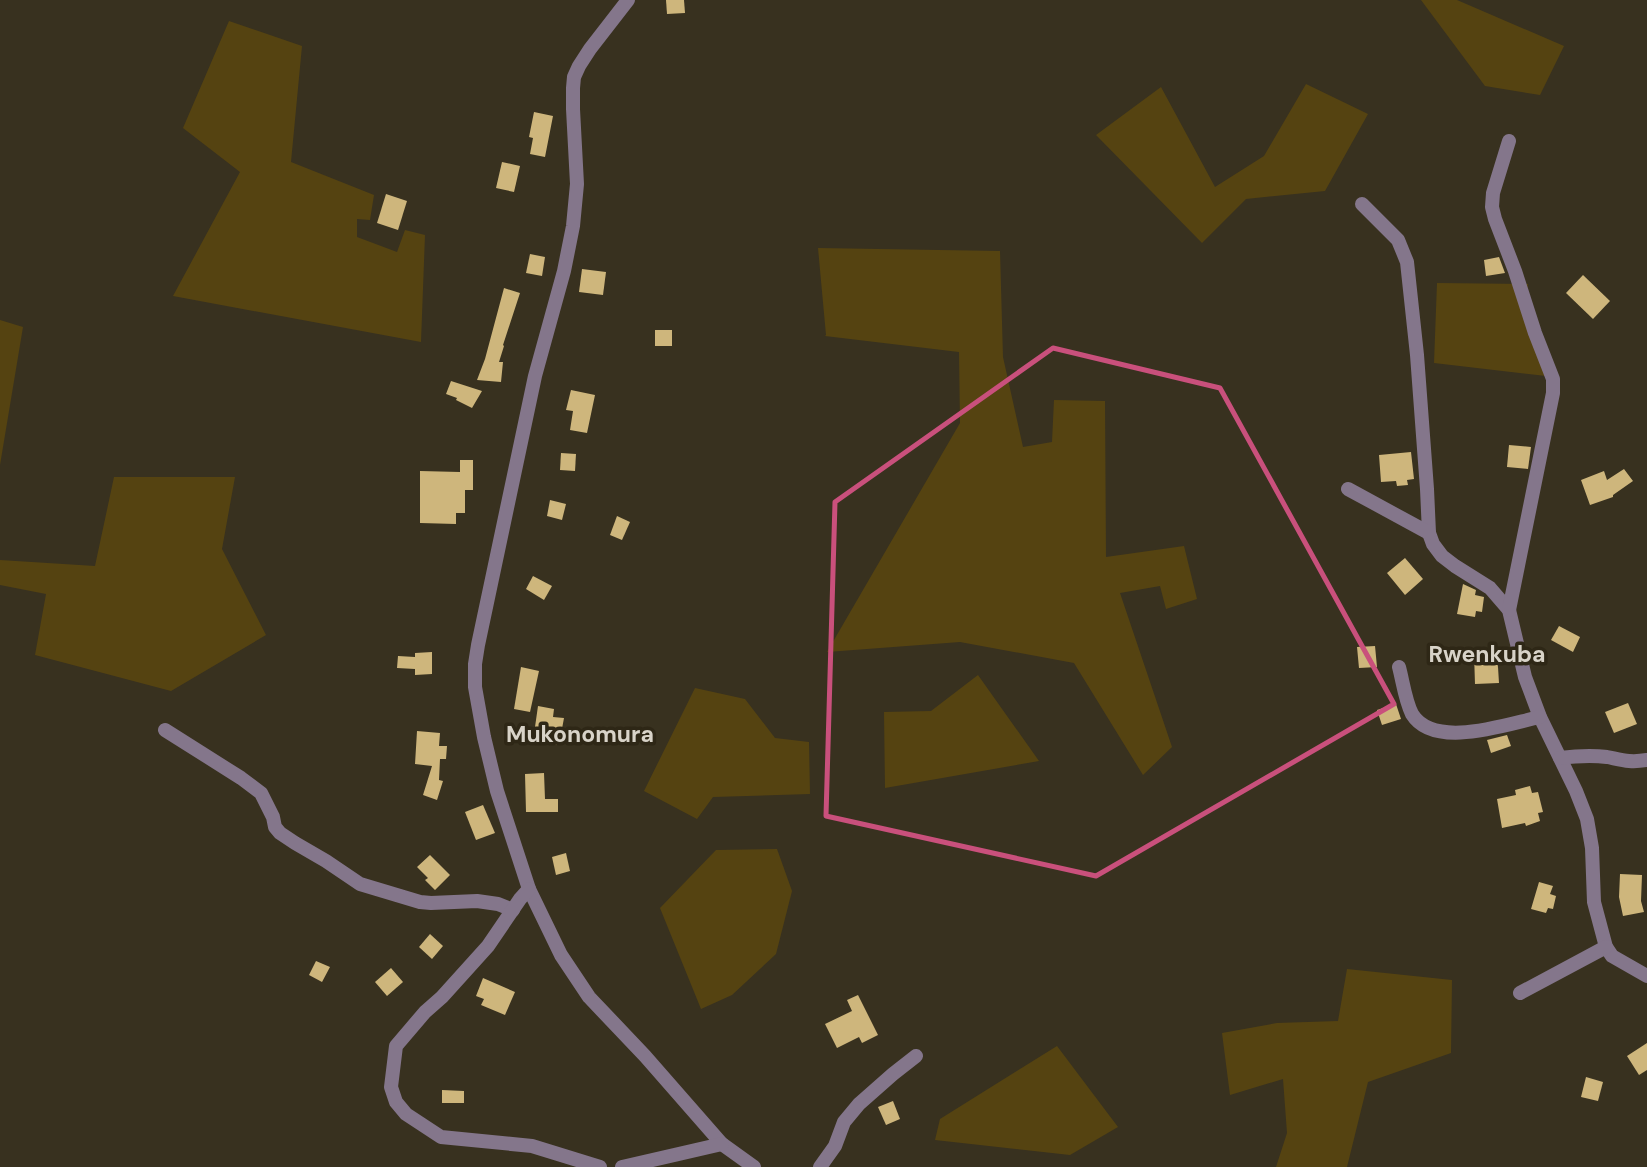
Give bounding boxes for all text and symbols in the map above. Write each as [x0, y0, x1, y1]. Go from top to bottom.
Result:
district label: Rwenkuba [1428, 639, 1546, 669]
district label: Mukonomura [506, 719, 654, 749]

